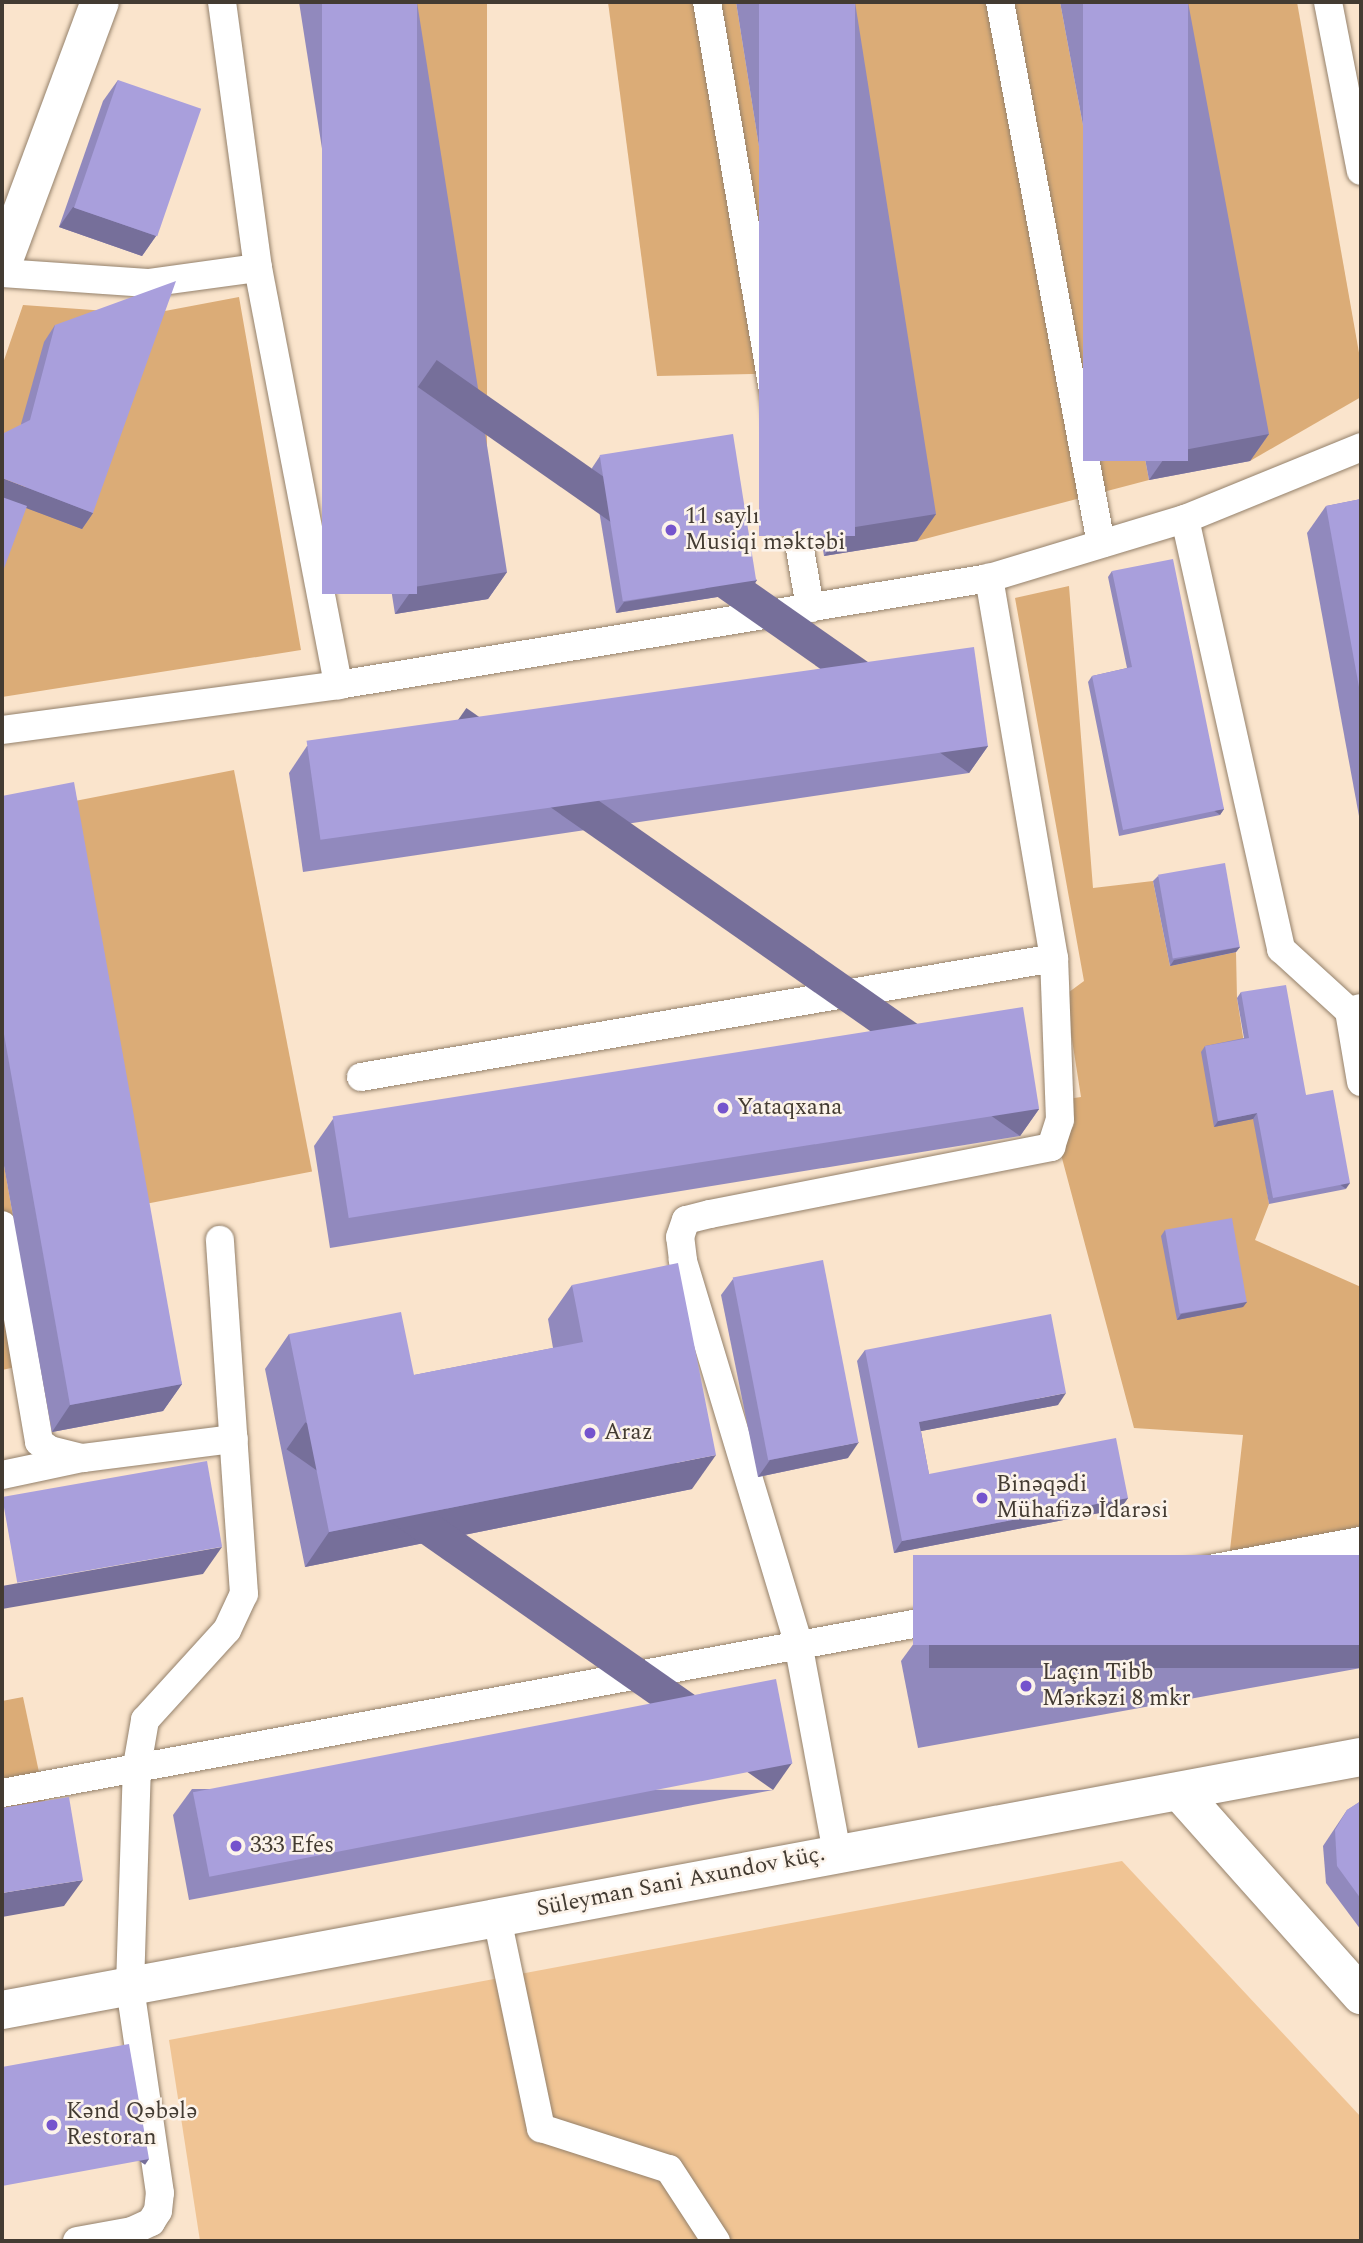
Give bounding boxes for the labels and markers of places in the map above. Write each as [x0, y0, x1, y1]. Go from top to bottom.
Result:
place label: 11 saylı Musiqi məktəbi [685, 503, 845, 557]
marker: 11 saylı Musiqi məktəbi [663, 522, 679, 538]
place label: Yataqxana [737, 1094, 843, 1122]
marker: Yataqxana [715, 1100, 731, 1116]
place label: Araz [604, 1419, 653, 1447]
marker: Araz [582, 1425, 598, 1441]
place label: Binəqədi Mühafizə İdarəsi [996, 1471, 1169, 1525]
marker: Binəqədi Mühafizə İdarəsi [974, 1490, 990, 1506]
place label: Laçın Tibb Mərkəzi 8 mkr [1042, 1659, 1191, 1713]
marker: Laçın Tibb Mərkəzi 8 mkr [1016, 1676, 1036, 1696]
place label: 333 Efes [250, 1832, 334, 1860]
marker: 333 Efes [228, 1838, 244, 1854]
place label: Kәnd Qәbәlә Restoran [66, 2098, 197, 2152]
marker: Kәnd Qәbәlә Restoran [44, 2117, 60, 2133]

